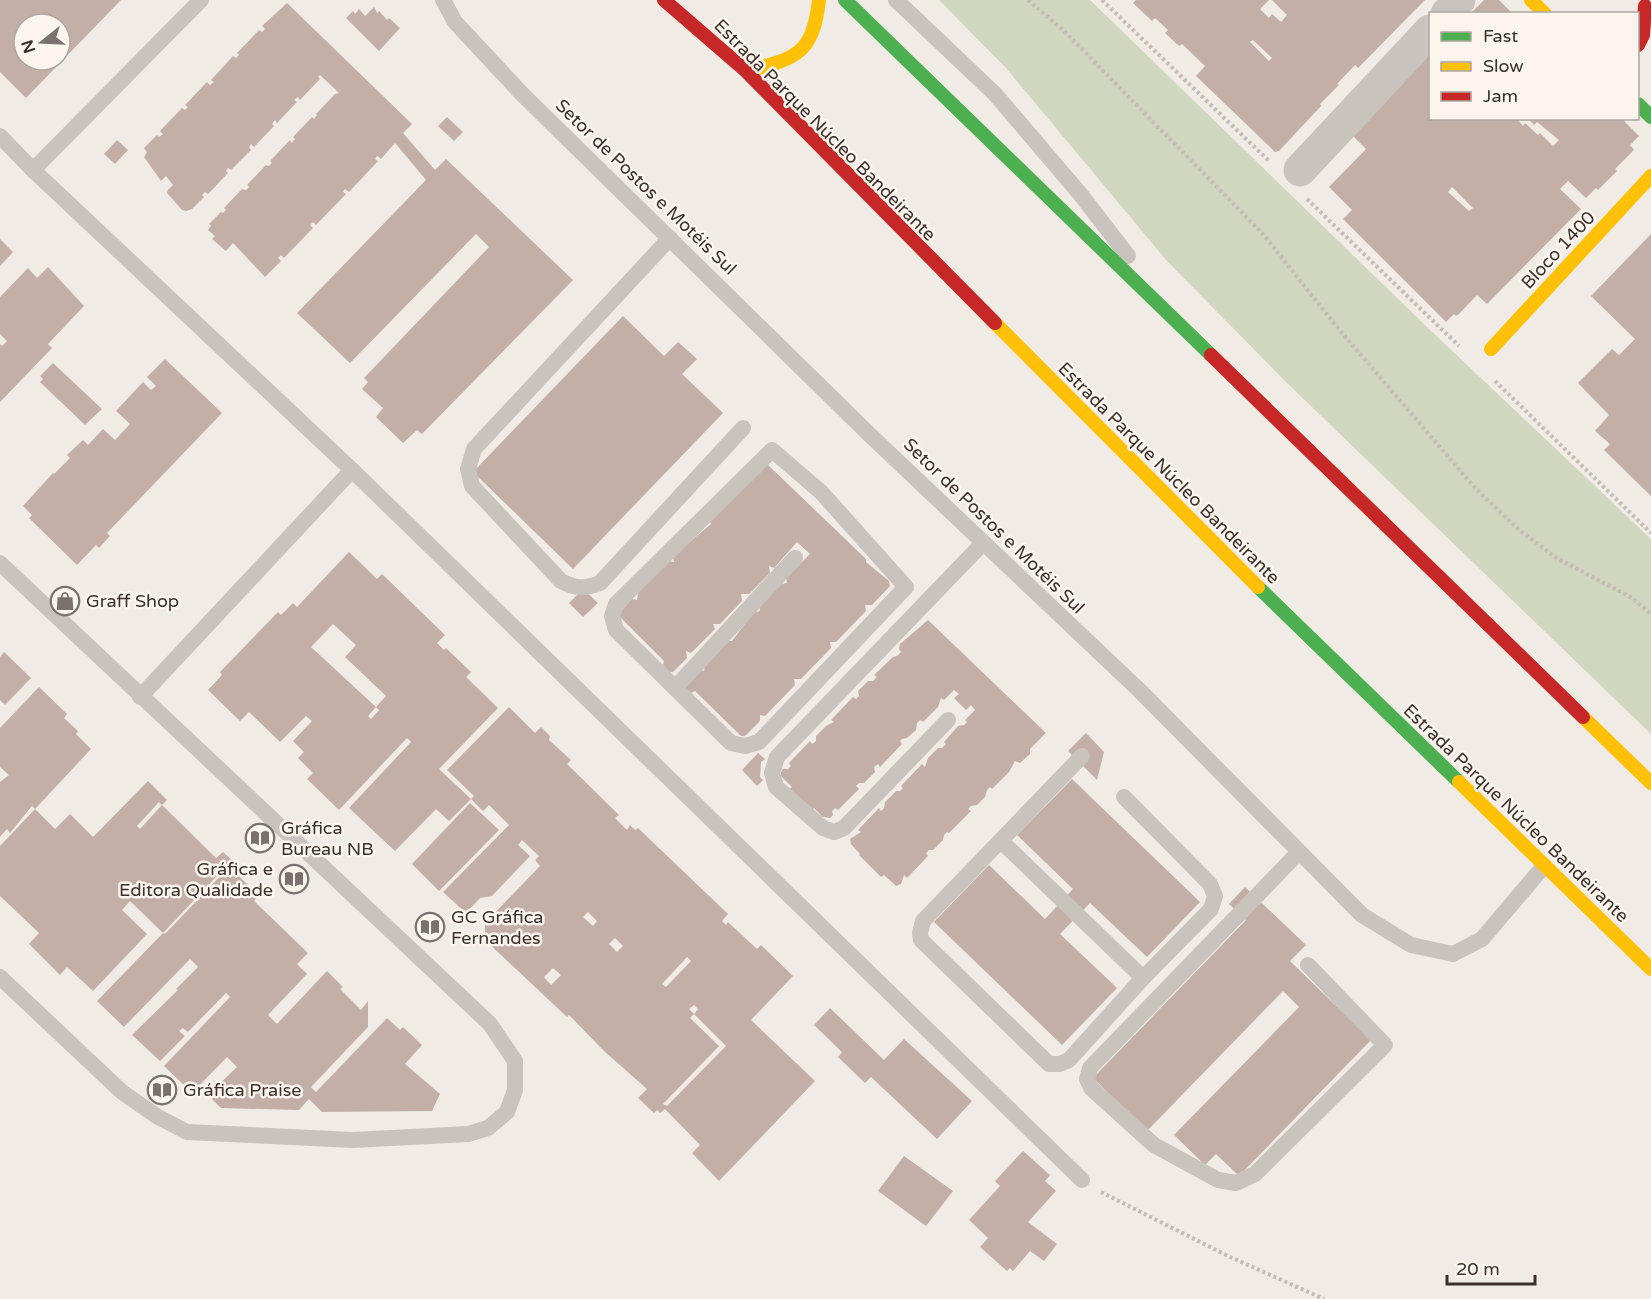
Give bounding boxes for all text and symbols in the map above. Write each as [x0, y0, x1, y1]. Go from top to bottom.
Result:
north arrow [12, 12, 72, 72]
legend [1429, 12, 1639, 120]
street label: Estrada Parque Núcleo Bandeirante [709, 14, 941, 246]
text: Fast [1483, 25, 1518, 47]
text: N [17, 37, 40, 56]
text: Slow [1483, 55, 1524, 77]
text: Jam [1483, 85, 1518, 107]
street label: Setor de Postos e Motéis Sul [551, 95, 741, 279]
street label: Bloco 1400 [1516, 207, 1600, 293]
street label: Estrada Parque Núcleo Bandeirante [1053, 357, 1285, 589]
street label: Setor de Postos e Motéis Sul [899, 434, 1089, 618]
shop icon: Graff Shop [49, 585, 81, 617]
place label: Graff Shop [86, 590, 179, 612]
street label: Estrada Parque Núcleo Bandeirante [1399, 699, 1633, 927]
place label: Gráfica Bureau NB [281, 817, 374, 860]
library icon: Gráfica Bureau NB [244, 822, 276, 854]
place label: Gráfica e Editora Qualidade [119, 858, 273, 901]
library icon: Gráfica e Editora Qualidade [278, 863, 310, 895]
place label: GC Gráfica Fernandes [451, 906, 543, 949]
library icon: GC Gráfica Fernandes [414, 911, 446, 943]
library icon: Gráfica Praise [146, 1074, 178, 1106]
place label: Gráfica Praise [183, 1079, 302, 1101]
scale bar [1447, 1248, 1536, 1286]
text: 20 m [1456, 1258, 1500, 1280]

